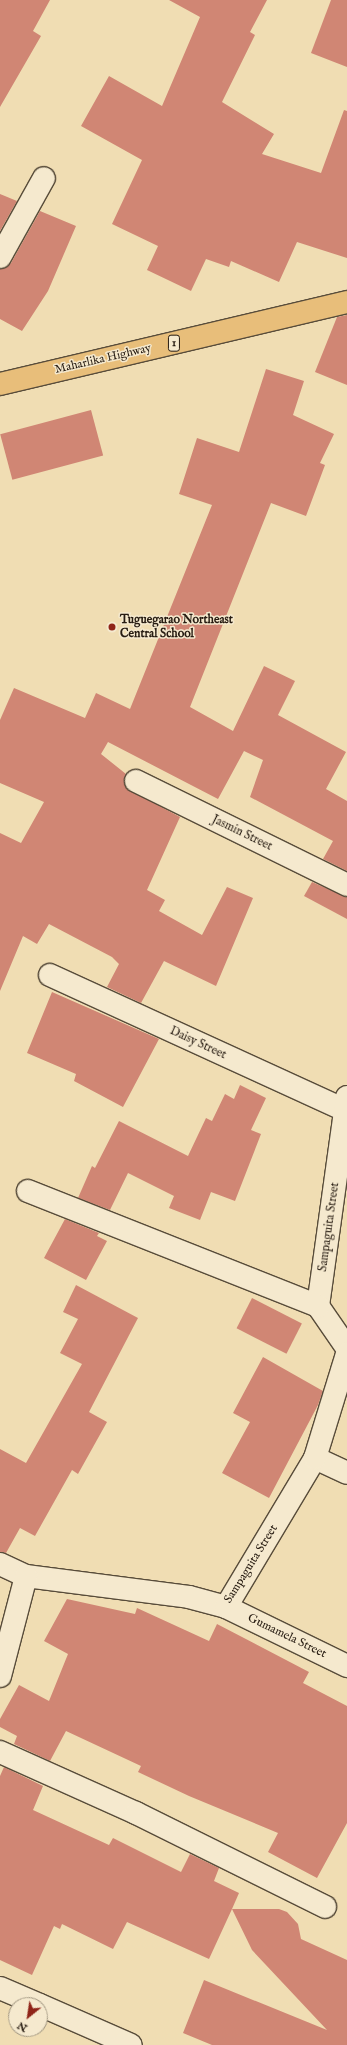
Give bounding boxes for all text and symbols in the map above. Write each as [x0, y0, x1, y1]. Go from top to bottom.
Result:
road number: 1 [167, 334, 181, 352]
street label: Maharlika Highway [54, 341, 152, 377]
place label: Tuguegarao Northeast Central School [120, 613, 233, 641]
marker: Tuguegarao Northeast Central School [107, 622, 117, 632]
street label: Jasmin Street [210, 812, 274, 854]
street label: Daisy Street [168, 1024, 228, 1062]
street label: Sampaguita Street [316, 1181, 342, 1273]
street label: Sampaguita Street [221, 1522, 281, 1606]
street label: Gumamela Street [245, 1611, 329, 1661]
north arrow [8, 1997, 48, 2037]
text: N [15, 2018, 30, 2035]

